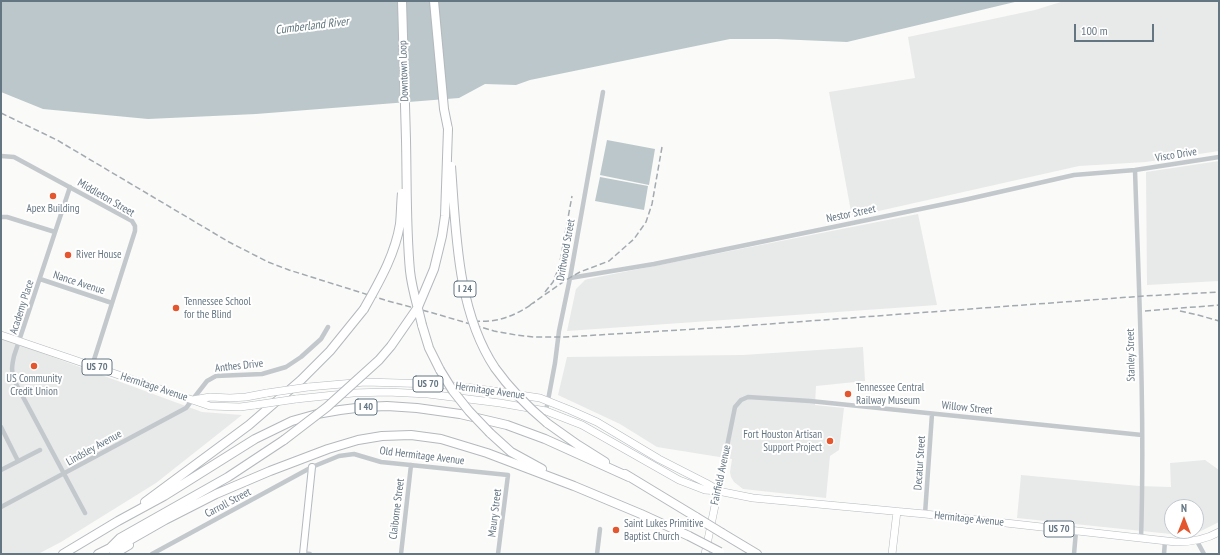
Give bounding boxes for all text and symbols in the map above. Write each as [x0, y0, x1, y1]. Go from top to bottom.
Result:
water label: Cumberland River [275, 14, 349, 38]
scale bar [1076, 16, 1156, 42]
text: 100 m [1081, 23, 1108, 38]
street label: Downtown Loop [396, 40, 412, 102]
street label: Visco Drive [1154, 145, 1198, 165]
street label: Middleton Street [75, 176, 137, 220]
marker: Apex Building [48, 191, 58, 201]
place label: Apex Building [27, 202, 79, 216]
street label: Nestor Street [825, 202, 877, 226]
street label: Driftwood Street [554, 218, 578, 282]
place label: River House [76, 248, 122, 262]
marker: River House [63, 250, 73, 260]
street label: Nance Avenue [51, 268, 107, 298]
street label: Academy Place [7, 278, 37, 336]
road number: I 24 [454, 281, 476, 297]
place label: Tennessee School for the Blind [184, 295, 251, 321]
marker: Tennessee School for the Blind [171, 303, 181, 313]
street label: Stanley Street [1124, 328, 1138, 382]
street label: Anthes Drive [214, 357, 264, 375]
road number: US 70 [82, 359, 112, 375]
marker: US Community Credit Union [29, 361, 39, 371]
street label: Hermitage Avenue [119, 370, 189, 404]
place label: US Community Credit Union [6, 372, 62, 398]
road number: US 70 [413, 376, 443, 392]
street label: Hermitage Avenue [454, 380, 526, 402]
place label: Tennessee Central Railway Museum [856, 381, 924, 407]
marker: Tennessee Central Railway Museum [843, 389, 853, 399]
road number: I 40 [355, 399, 377, 415]
street label: Willow Street [941, 399, 993, 417]
street label: Lindsley Avenue [64, 427, 124, 469]
place label: Fort Houston Artisan Support Project [743, 428, 822, 454]
street label: Decatur Street [912, 435, 928, 491]
marker: Fort Houston Artisan Support Project [825, 436, 835, 446]
street label: Old Hermitage Avenue [379, 444, 465, 468]
street label: Fairfield Avenue [708, 444, 734, 506]
street label: Claiborne Street [387, 478, 407, 540]
street label: Carroll Street [203, 485, 253, 521]
street label: Maury Street [485, 488, 505, 538]
north arrow [1164, 499, 1204, 539]
text: N [1181, 501, 1187, 515]
street label: Hermitage Avenue [934, 509, 1004, 529]
place label: Saint Lukes Primitive Baptist Church [624, 517, 703, 543]
road number: US 70 [1044, 521, 1074, 537]
marker: Saint Lukes Primitive Baptist Church [611, 525, 621, 535]

